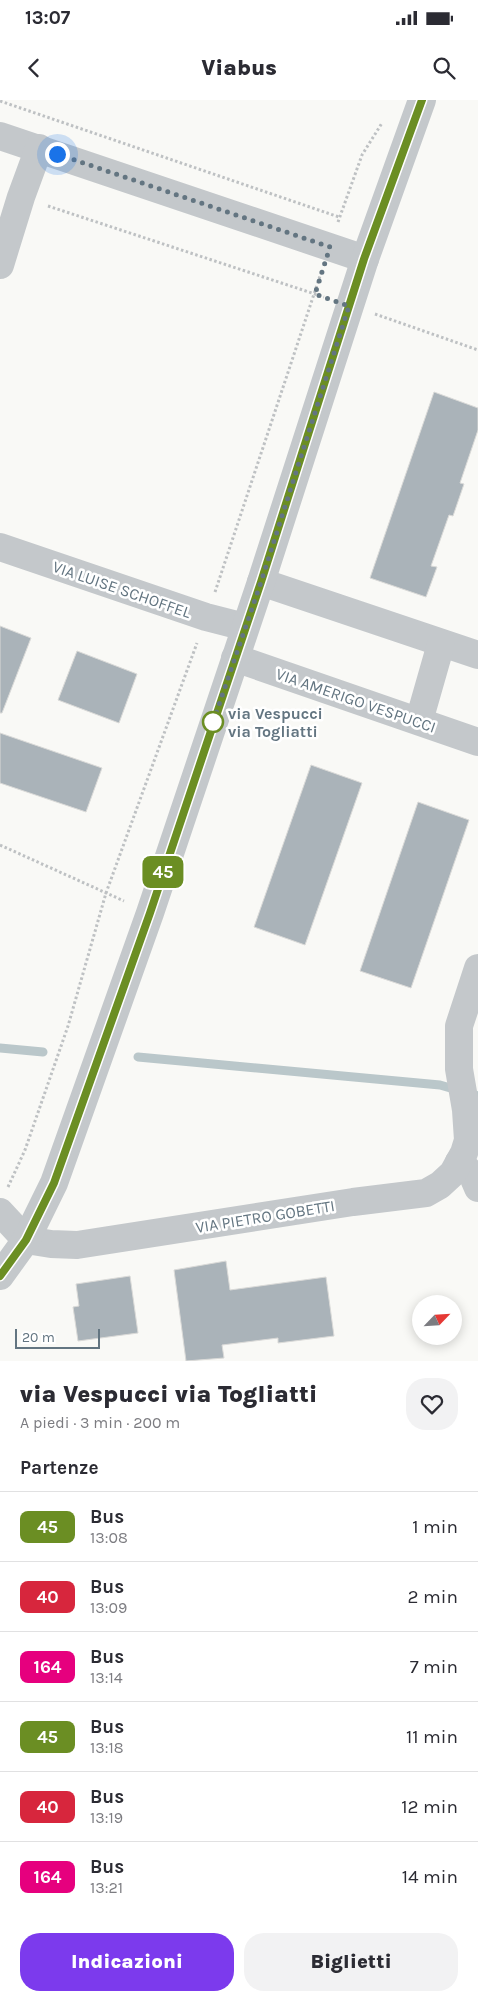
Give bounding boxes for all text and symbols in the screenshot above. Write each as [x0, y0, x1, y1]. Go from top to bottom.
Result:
text: 13:07 [25, 7, 70, 29]
icon: back [20, 54, 48, 82]
icon: search [430, 54, 458, 82]
text: Viabus [201, 55, 277, 81]
your location [45, 142, 70, 167]
street label: VIA LUISE SCHOFFEL [50, 557, 194, 622]
street label: VIA AMERIGO VESPUCCI [273, 664, 438, 737]
place label: via Vespucci via Togliatti [228, 704, 323, 741]
marker: via Vespucci via Togliatti [202, 711, 224, 733]
line badge: 45 [140, 856, 186, 888]
text: 45 [152, 861, 174, 883]
street label: VIA PIETRO GOBETTI [194, 1196, 336, 1237]
north arrow [412, 1295, 462, 1345]
map controls [412, 1295, 462, 1345]
scale bar [15, 1326, 100, 1349]
text: 20 m [22, 1329, 55, 1346]
button: heart [406, 1378, 458, 1430]
text: via Vespucci via Togliatti [20, 1380, 317, 1408]
text: A piedi · 3 min · 200 m [20, 1413, 180, 1432]
text: Partenze [20, 1457, 98, 1479]
text: Bus [90, 1506, 124, 1528]
text: 45 [37, 1516, 58, 1538]
text: 1 min [412, 1516, 458, 1538]
text: 13:08 [90, 1528, 128, 1547]
text: Bus [90, 1576, 124, 1598]
text: 40 [36, 1586, 59, 1608]
text: 2 min [408, 1586, 458, 1608]
text: 13:09 [90, 1598, 127, 1617]
text: Bus [90, 1646, 124, 1668]
text: 164 [33, 1656, 62, 1678]
text: 7 min [410, 1656, 458, 1678]
text: 13:14 [90, 1668, 123, 1687]
text: Bus [90, 1716, 124, 1738]
text: 45 [37, 1726, 58, 1748]
text: 11 min [406, 1726, 458, 1748]
text: 13:18 [90, 1738, 124, 1757]
text: Bus [90, 1786, 124, 1808]
text: 40 [36, 1796, 59, 1818]
text: 12 min [401, 1796, 458, 1818]
text: 13:19 [90, 1808, 123, 1827]
text: Bus [90, 1856, 124, 1878]
text: 164 [33, 1866, 62, 1888]
text: 14 min [402, 1866, 458, 1888]
text: 13:21 [90, 1878, 123, 1897]
button: Indicazioni [20, 1933, 234, 1991]
button: Biglietti [244, 1933, 458, 1991]

